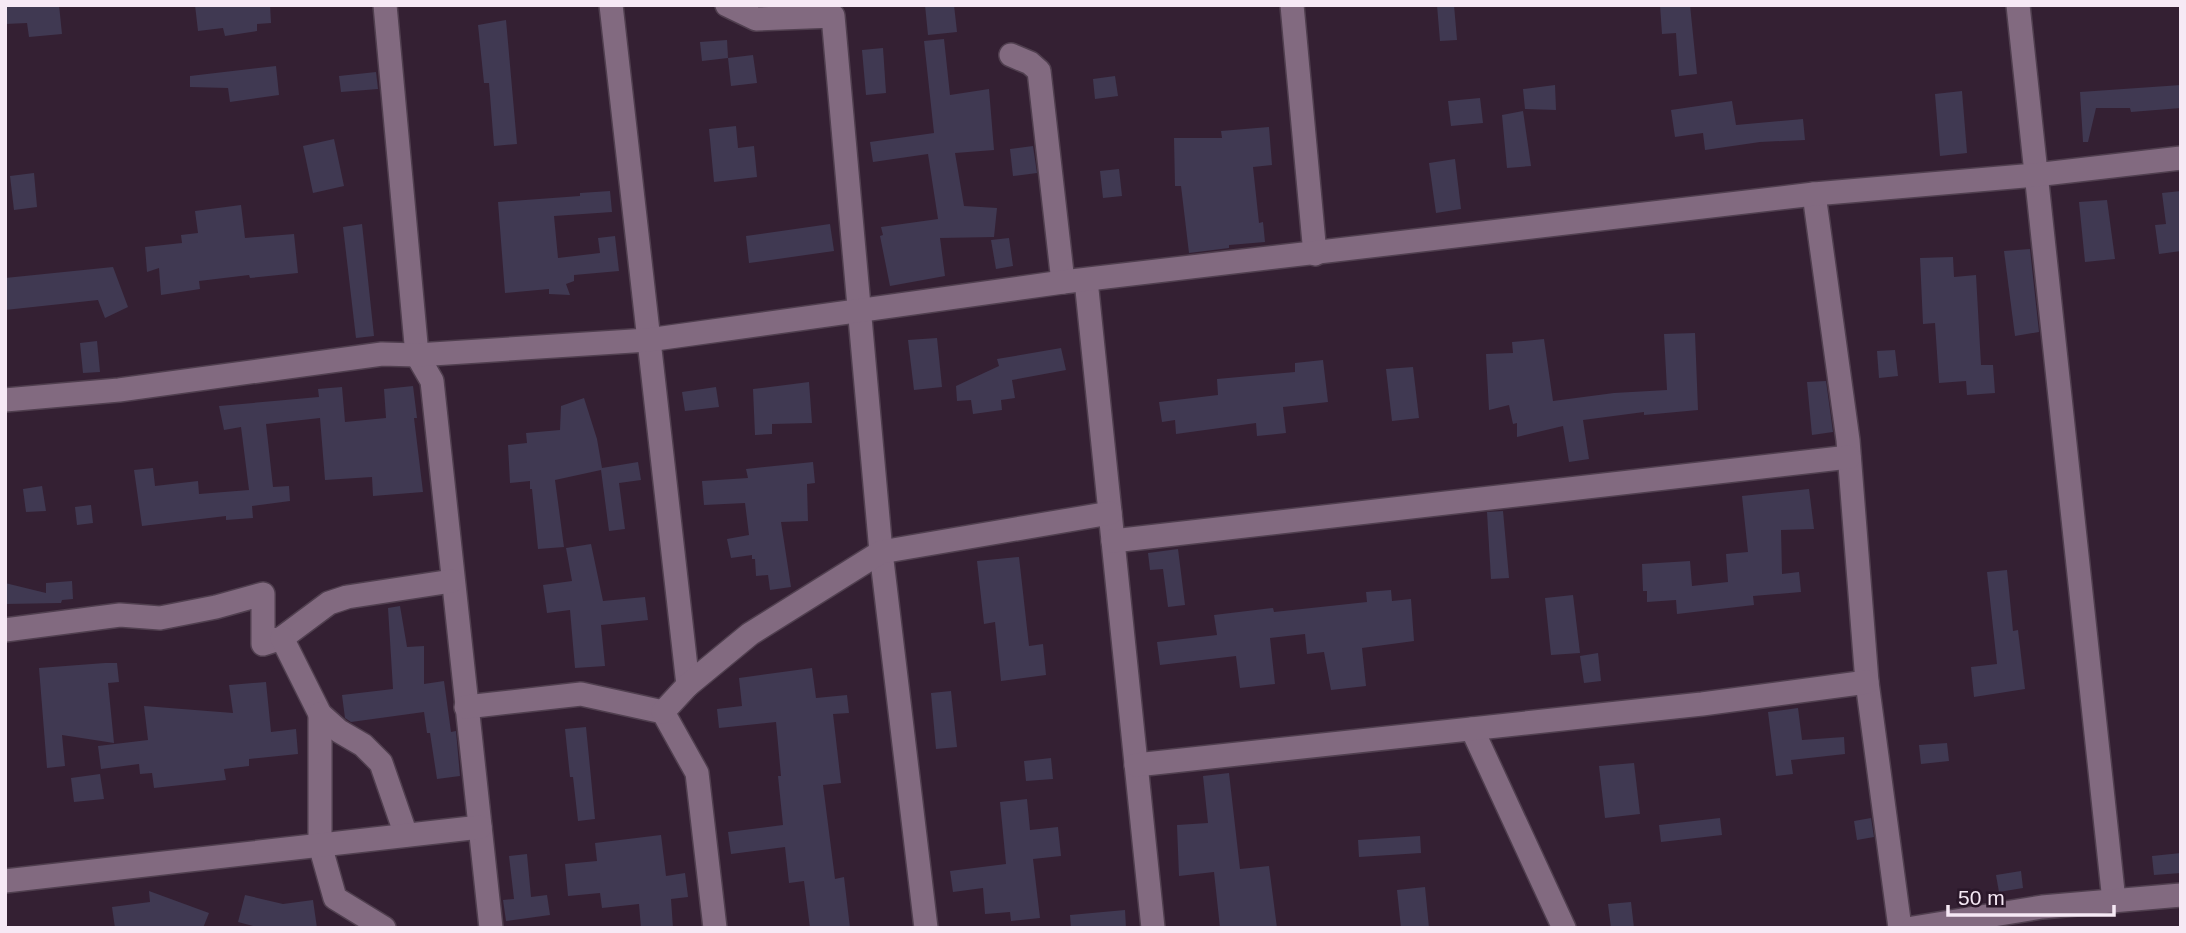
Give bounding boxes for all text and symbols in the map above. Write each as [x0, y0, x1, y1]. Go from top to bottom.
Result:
scale bar [1948, 874, 2114, 918]
text: 50 m [1958, 886, 2005, 909]

